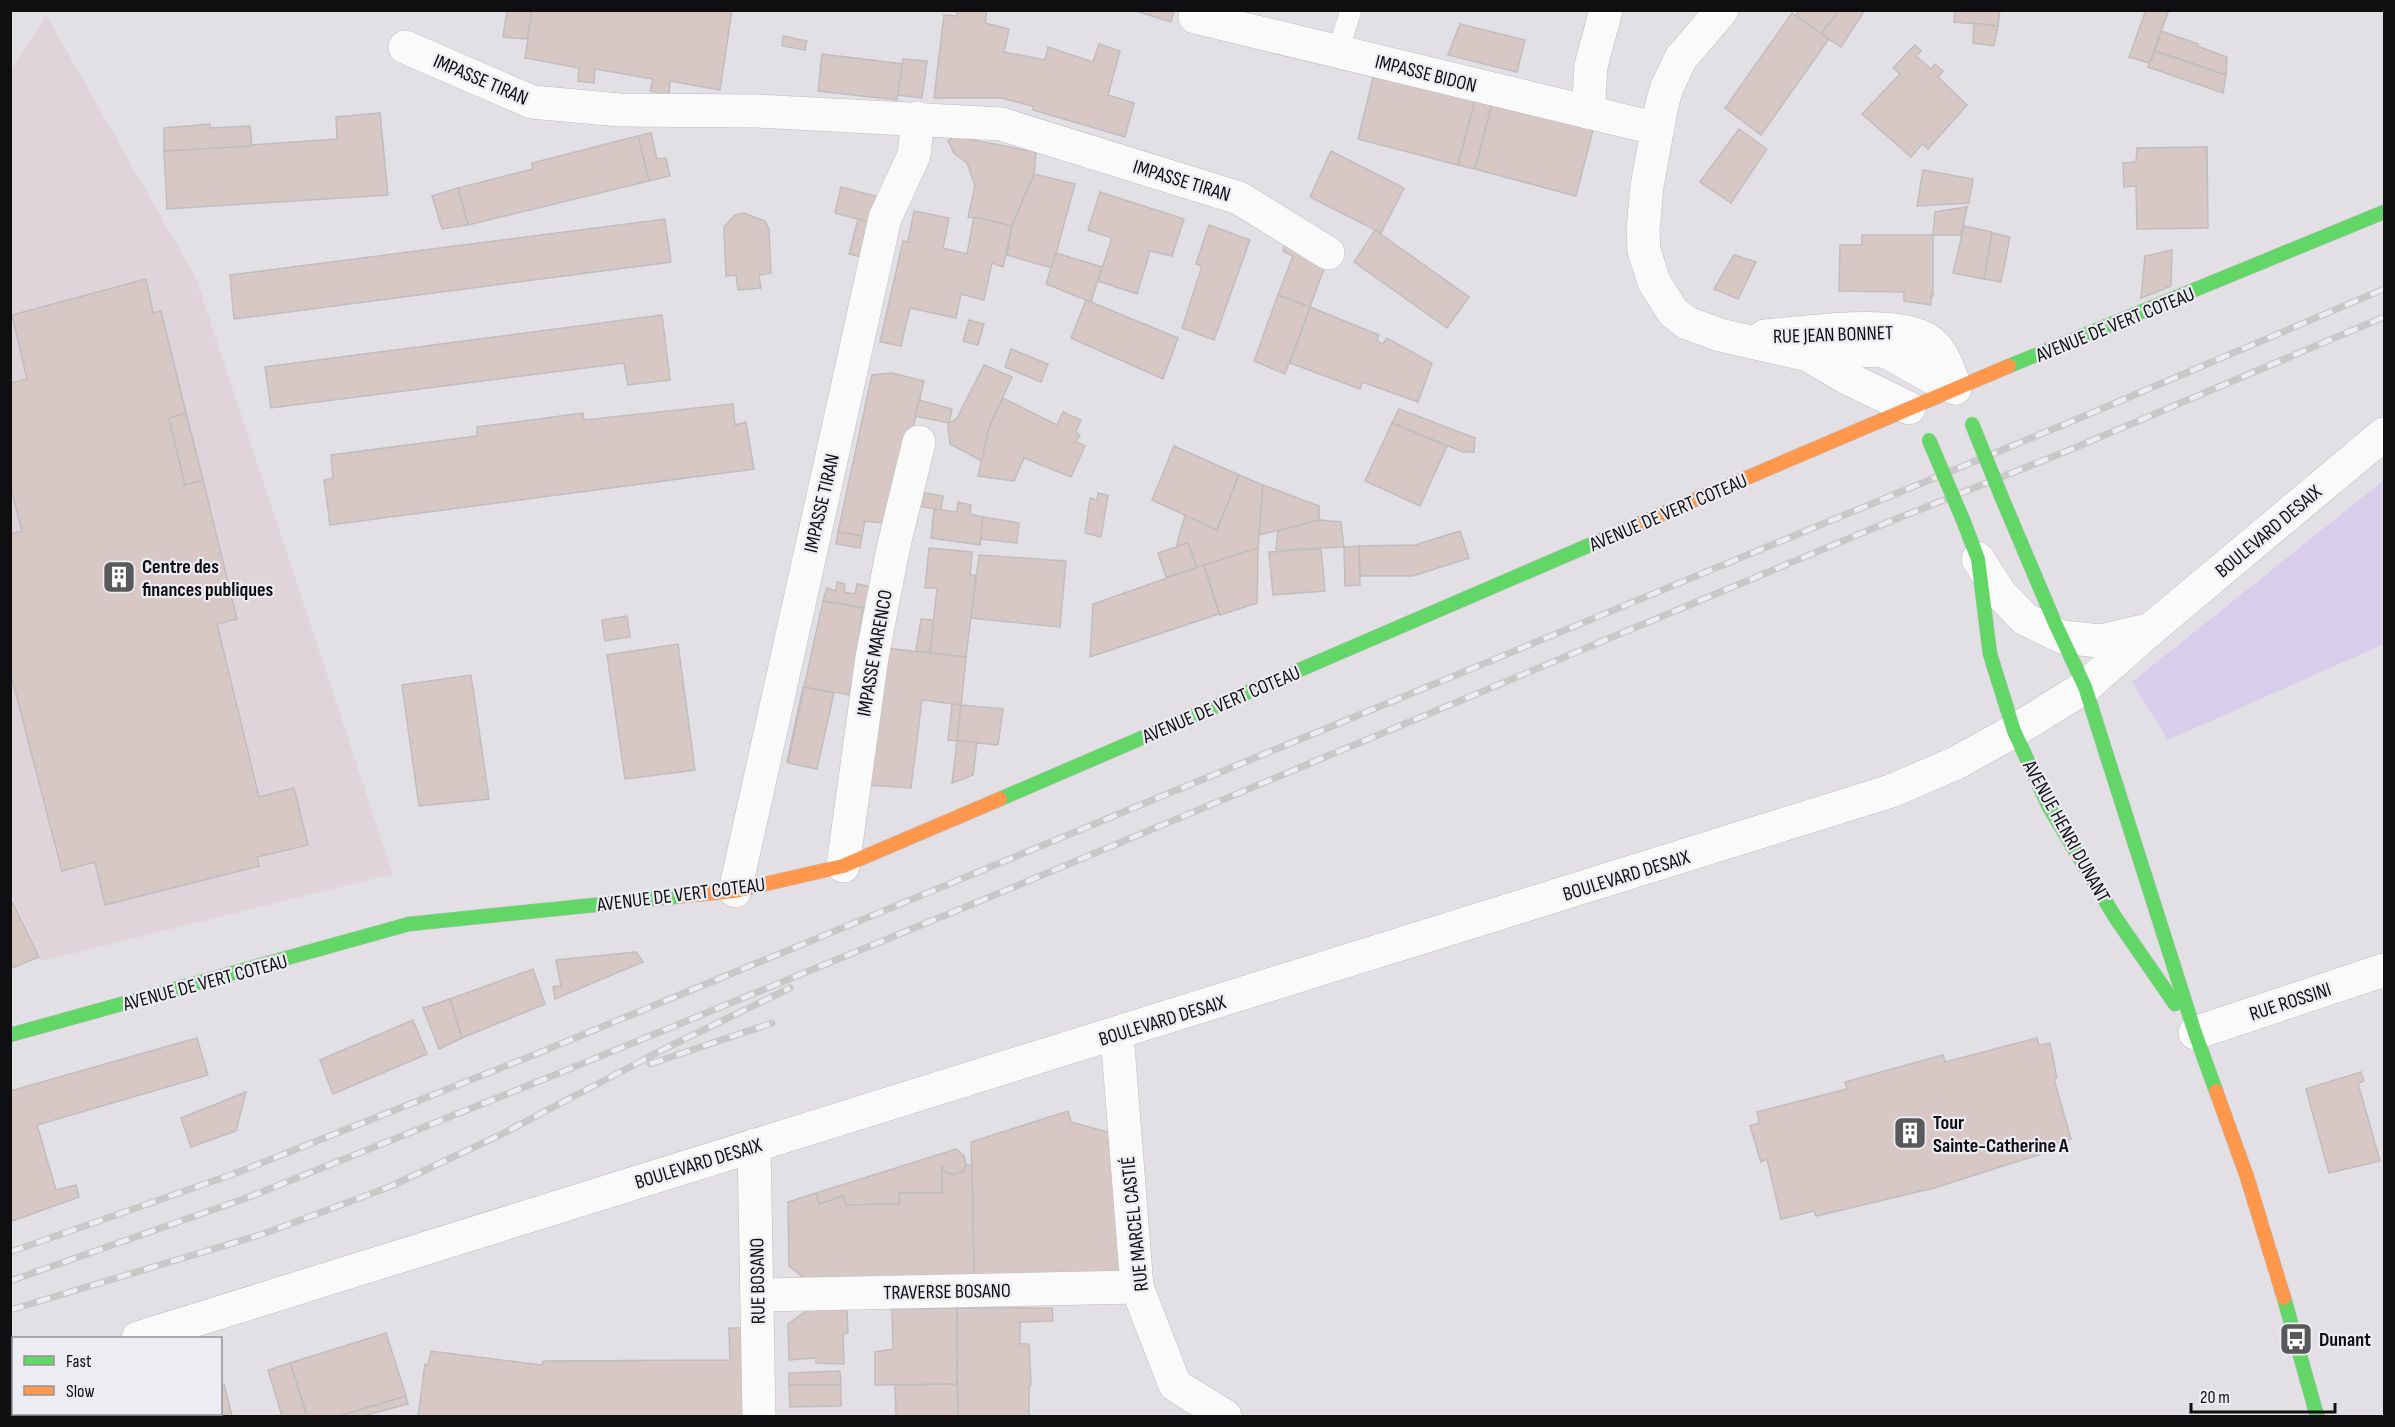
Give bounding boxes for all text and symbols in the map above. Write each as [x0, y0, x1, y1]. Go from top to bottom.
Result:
street label: IMPASSE TIRAN [430, 49, 532, 111]
street label: IMPASSE BIDON [1373, 50, 1479, 98]
street label: IMPASSE TIRAN [1130, 155, 1233, 207]
street label: AVENUE DE VERT COTEAU [2032, 282, 2198, 368]
street label: RUE JEAN BONNET [1773, 321, 1893, 349]
street label: IMPASSE TIRAN [799, 451, 845, 555]
street label: AVENUE DE VERT COTEAU [1585, 469, 1751, 557]
street label: BOULEVARD DESAIX [2211, 480, 2327, 583]
place label: Centre des finances publiques [142, 555, 273, 602]
building icon: Centre des finances publiques [101, 559, 137, 595]
street label: IMPASSE MARENCO [852, 588, 898, 718]
street label: AVENUE DE VERT COTEAU [1138, 661, 1304, 749]
street label: AVENUE HENRI DUNANT [2017, 755, 2115, 907]
street label: BOULEVARD DESAIX [1560, 845, 1693, 907]
street label: AVENUE DE VERT COTEAU [595, 873, 767, 917]
street label: AVENUE DE VERT COTEAU [120, 949, 290, 1017]
street label: RUE ROSSINI [2246, 978, 2334, 1026]
street label: BOULEVARD DESAIX [1096, 990, 1229, 1052]
place label: Tour Sainte-Catherine A [1933, 1111, 2069, 1158]
building icon: Tour Sainte-Catherine A [1892, 1115, 1928, 1151]
street label: BOULEVARD DESAIX [632, 1133, 765, 1195]
street label: RUE MARCEL CASTIÉ [1116, 1155, 1154, 1293]
street label: RUE BOSANO [745, 1238, 771, 1324]
street label: TRAVERSE BOSANO [883, 1279, 1011, 1305]
bus stop icon: Dunant [2278, 1321, 2314, 1357]
place label: Dunant [2319, 1328, 2371, 1352]
legend [12, 1337, 222, 1415]
text: Fast [66, 1351, 92, 1372]
scale bar [2191, 1376, 2335, 1414]
text: Slow [66, 1381, 95, 1402]
text: 20 m [2200, 1387, 2230, 1408]

